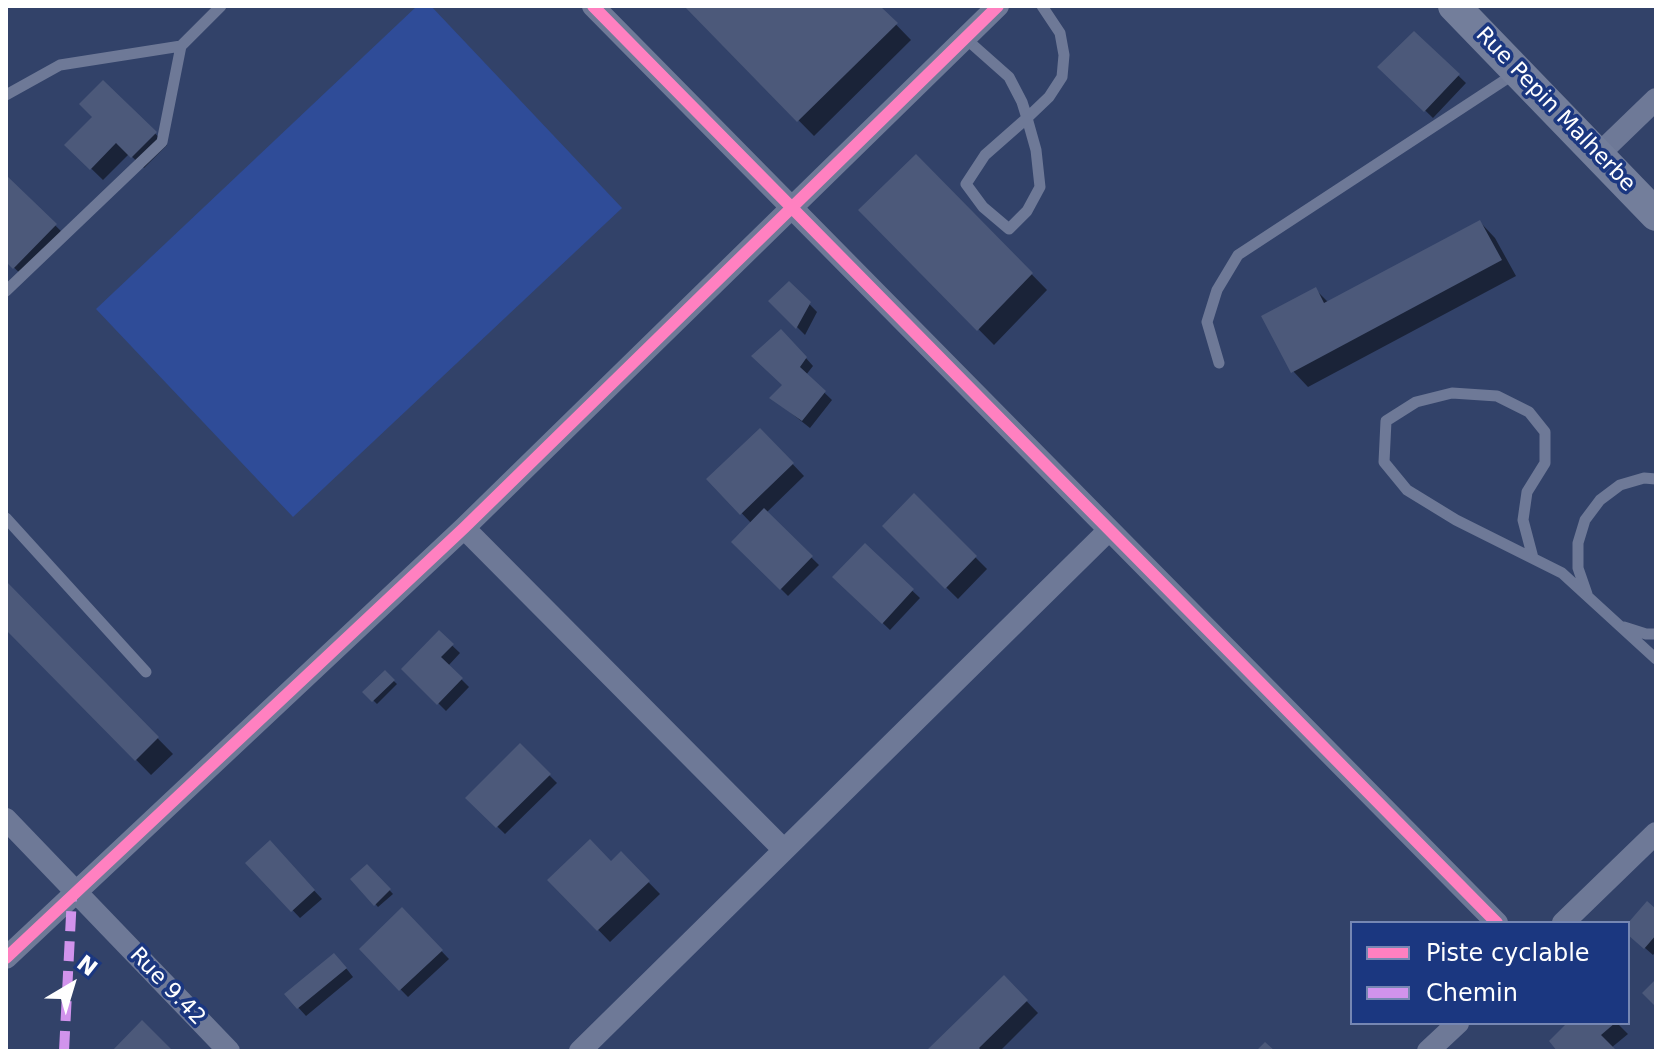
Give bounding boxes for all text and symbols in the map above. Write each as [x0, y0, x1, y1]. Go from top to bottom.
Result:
street label: Rue Pepin Malherbe [1470, 22, 1640, 198]
legend [1350, 921, 1630, 1025]
text: Piste cyclable [1426, 939, 1590, 967]
street label: Rue 9.42 [124, 943, 210, 1031]
north arrow [32, 945, 112, 1025]
text: N [72, 950, 102, 981]
text: Chemin [1426, 979, 1518, 1007]

